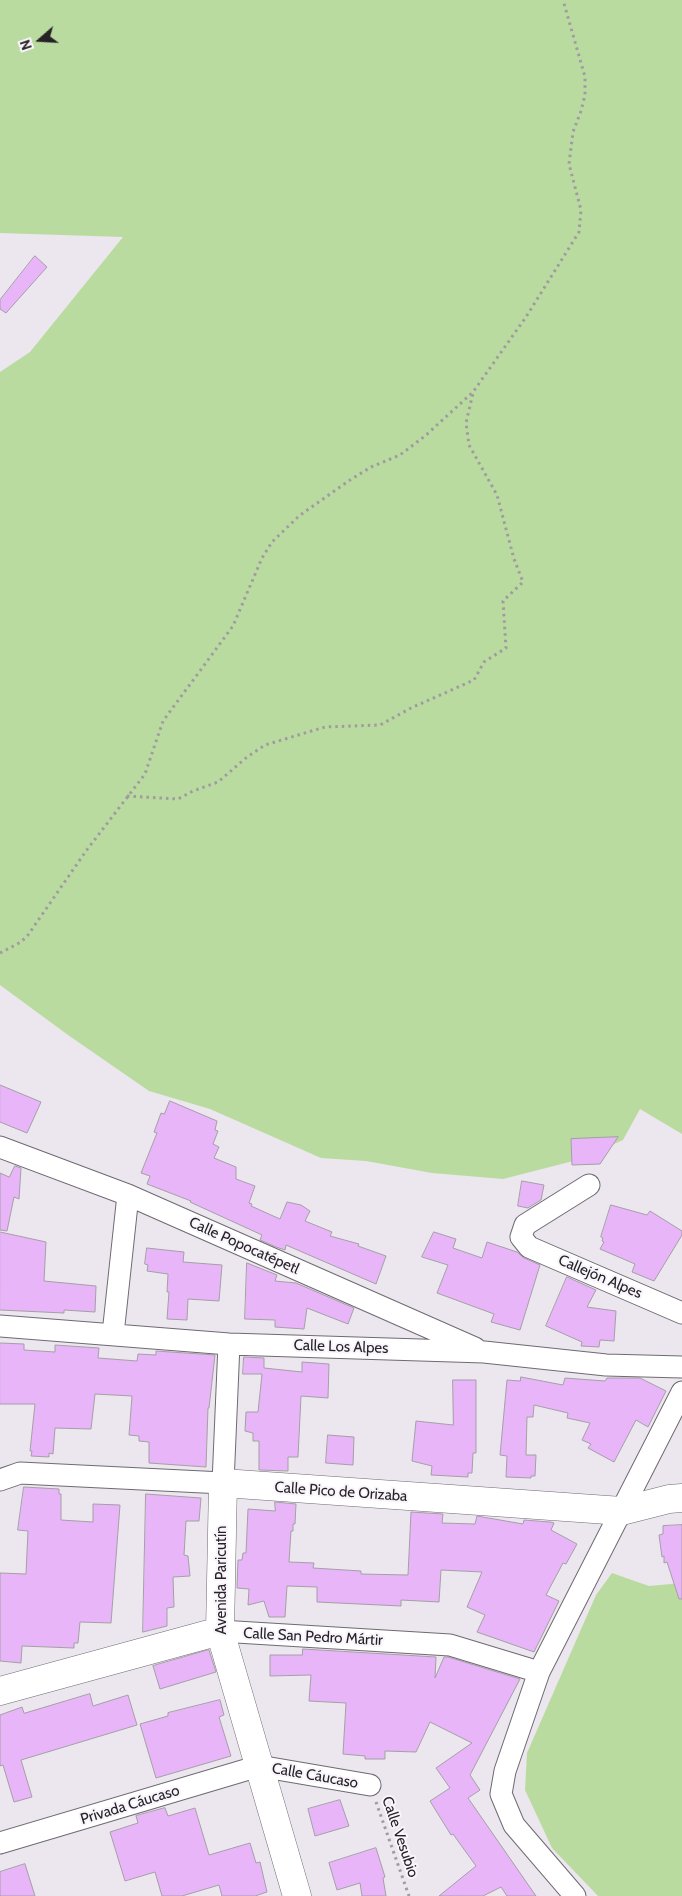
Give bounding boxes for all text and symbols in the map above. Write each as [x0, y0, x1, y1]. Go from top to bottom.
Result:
north arrow [15, 15, 65, 65]
text: N [16, 37, 36, 52]
street label: Calle Popocatépetl [186, 1214, 302, 1278]
street label: Callejón Alpes [555, 1251, 645, 1303]
street label: Calle Los Alpes [293, 1336, 389, 1358]
street label: Calle Pico de Orizaba [274, 1478, 408, 1506]
street label: Avenida Paricutín [213, 1526, 231, 1634]
street label: Calle San Pedro Mártir [243, 1624, 383, 1650]
street label: Calle Cáucaso [270, 1760, 360, 1792]
street label: Privada Cáucaso [78, 1781, 182, 1829]
street label: Calle Vesubio [378, 1794, 422, 1880]

